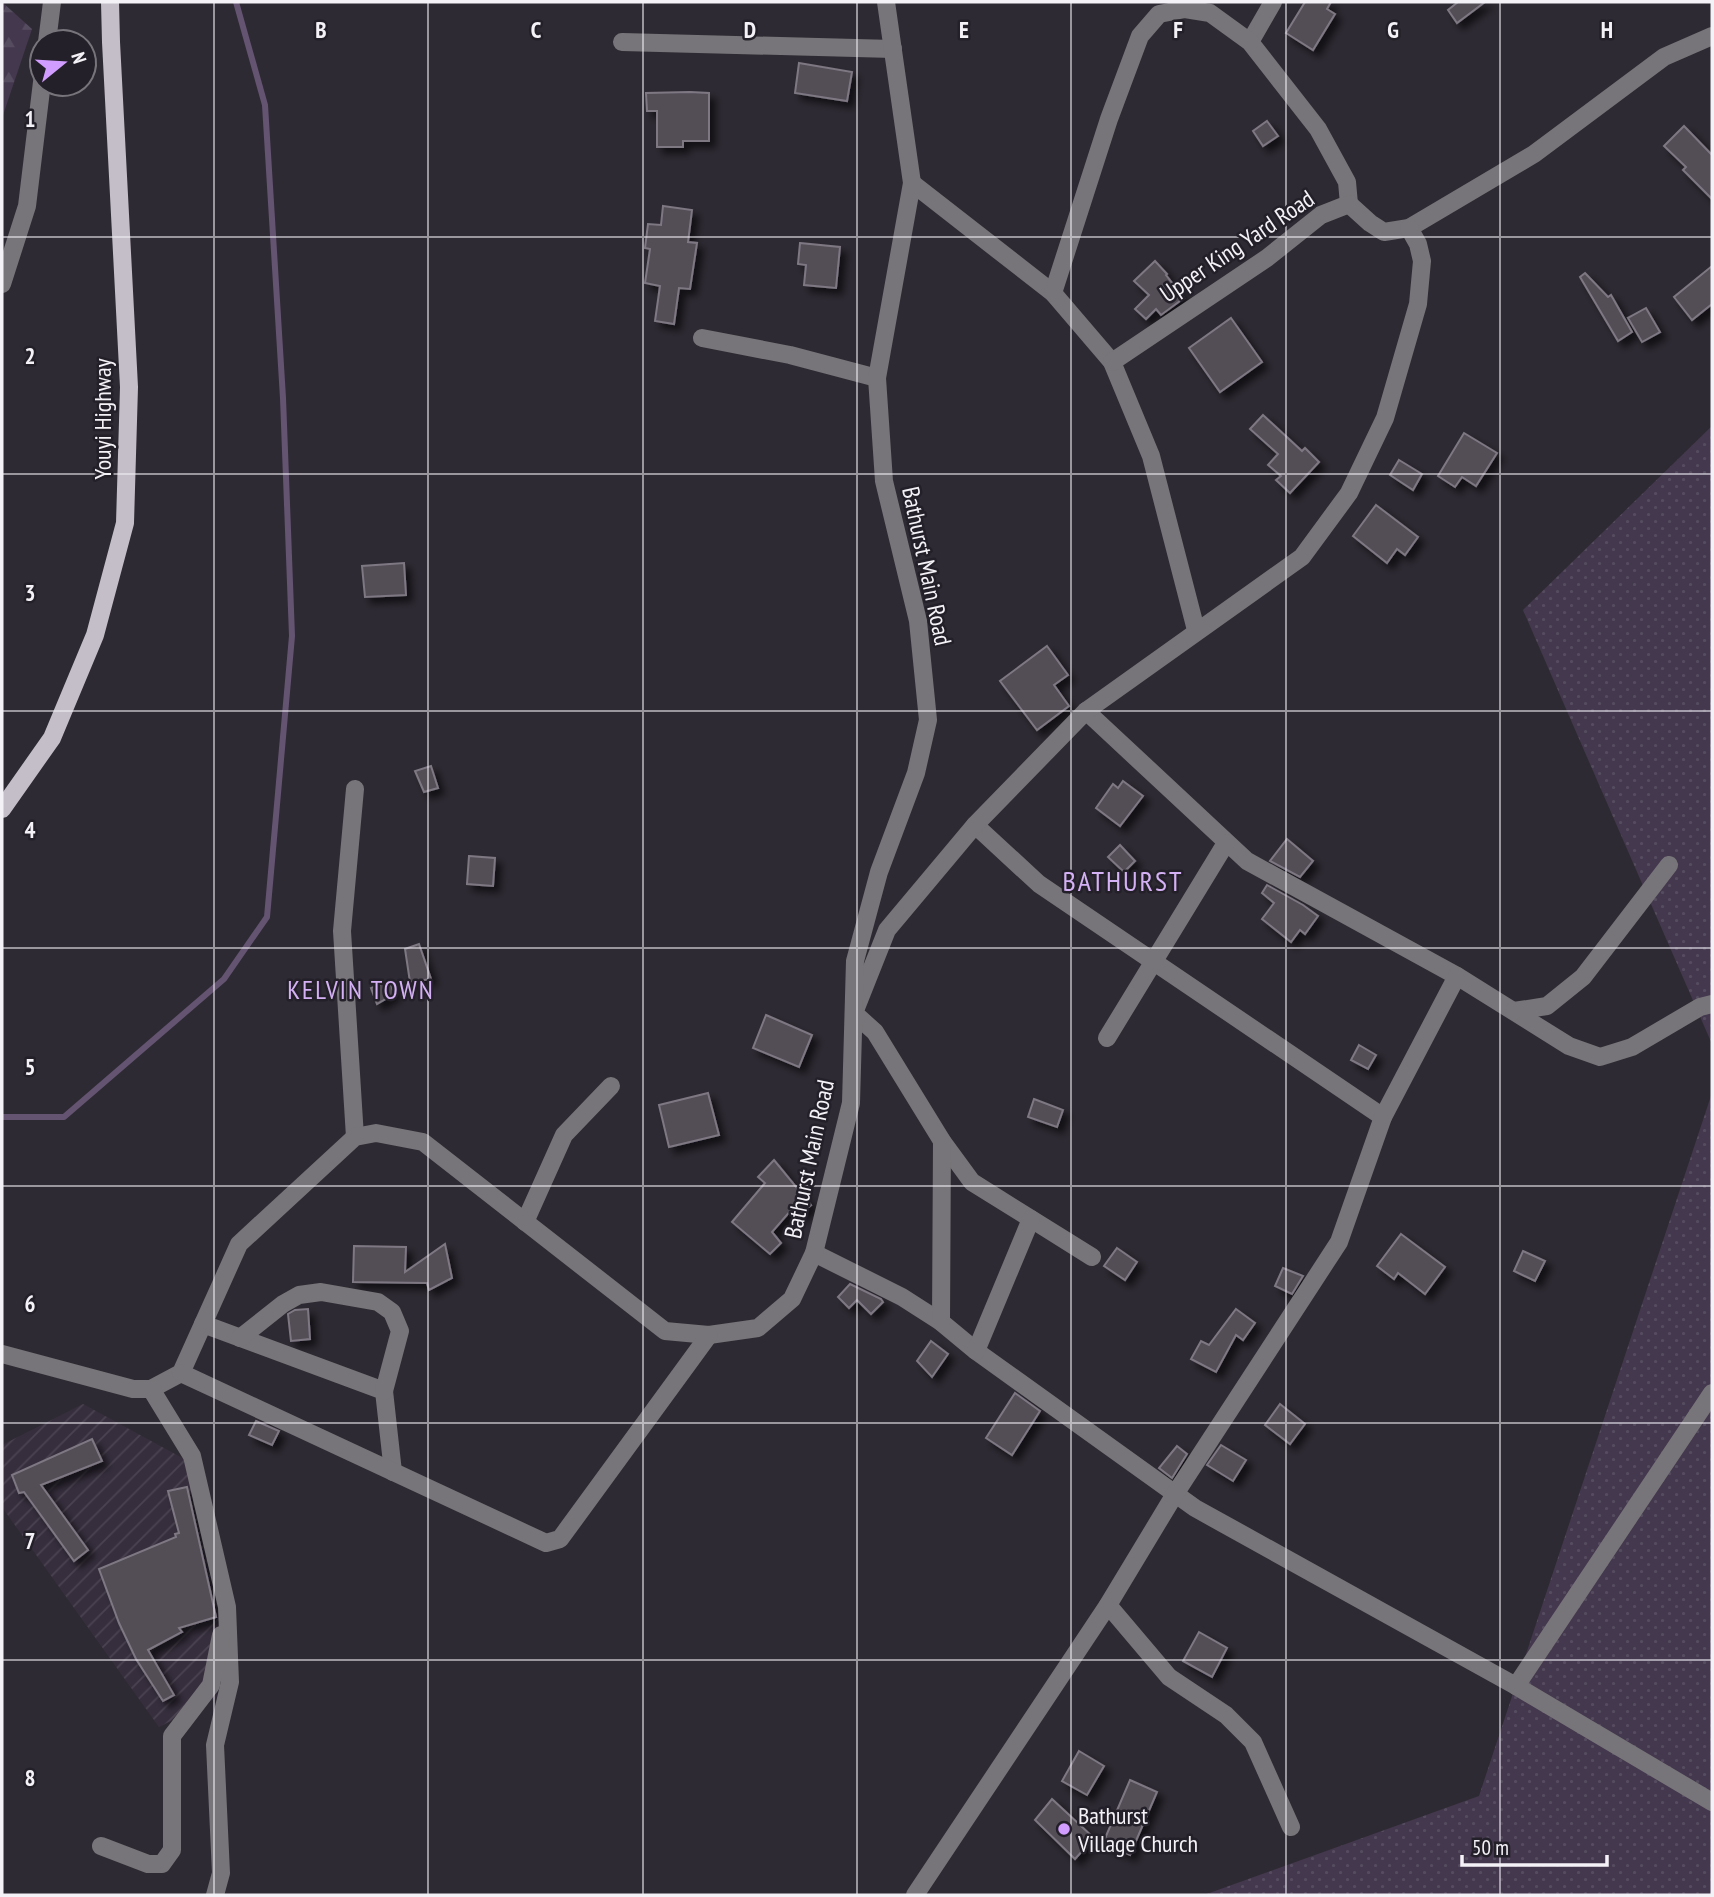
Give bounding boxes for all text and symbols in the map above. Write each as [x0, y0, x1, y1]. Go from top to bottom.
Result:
text: B [315, 15, 327, 44]
text: C [531, 15, 542, 44]
text: D [744, 15, 756, 44]
text: E [959, 15, 969, 44]
text: F [1173, 15, 1183, 44]
text: G [1387, 15, 1399, 44]
text: H [1601, 15, 1613, 44]
north arrow [28, 28, 98, 98]
text: N [66, 49, 92, 66]
text: 1 [25, 104, 36, 133]
street label: Upper King Yard Road [1154, 183, 1320, 309]
text: 2 [25, 341, 36, 370]
street label: Youyi Highway [87, 358, 118, 480]
street label: Bathurst Main Road [895, 484, 959, 648]
text: 3 [25, 578, 36, 607]
text: 4 [25, 815, 36, 844]
district label: BATHURST [1063, 862, 1183, 899]
district label: KELVIN TOWN [287, 973, 435, 1006]
text: 5 [25, 1052, 36, 1081]
street label: Bathurst Main Road [777, 1077, 841, 1241]
text: 6 [25, 1289, 36, 1318]
text: 7 [25, 1526, 36, 1555]
text: 8 [25, 1763, 36, 1792]
place label: Bathurst Village Church [1077, 1800, 1198, 1859]
marker: Bathurst Village Church [1056, 1821, 1072, 1837]
scale bar [1462, 1824, 1607, 1868]
text: 50 m [1472, 1834, 1509, 1861]

